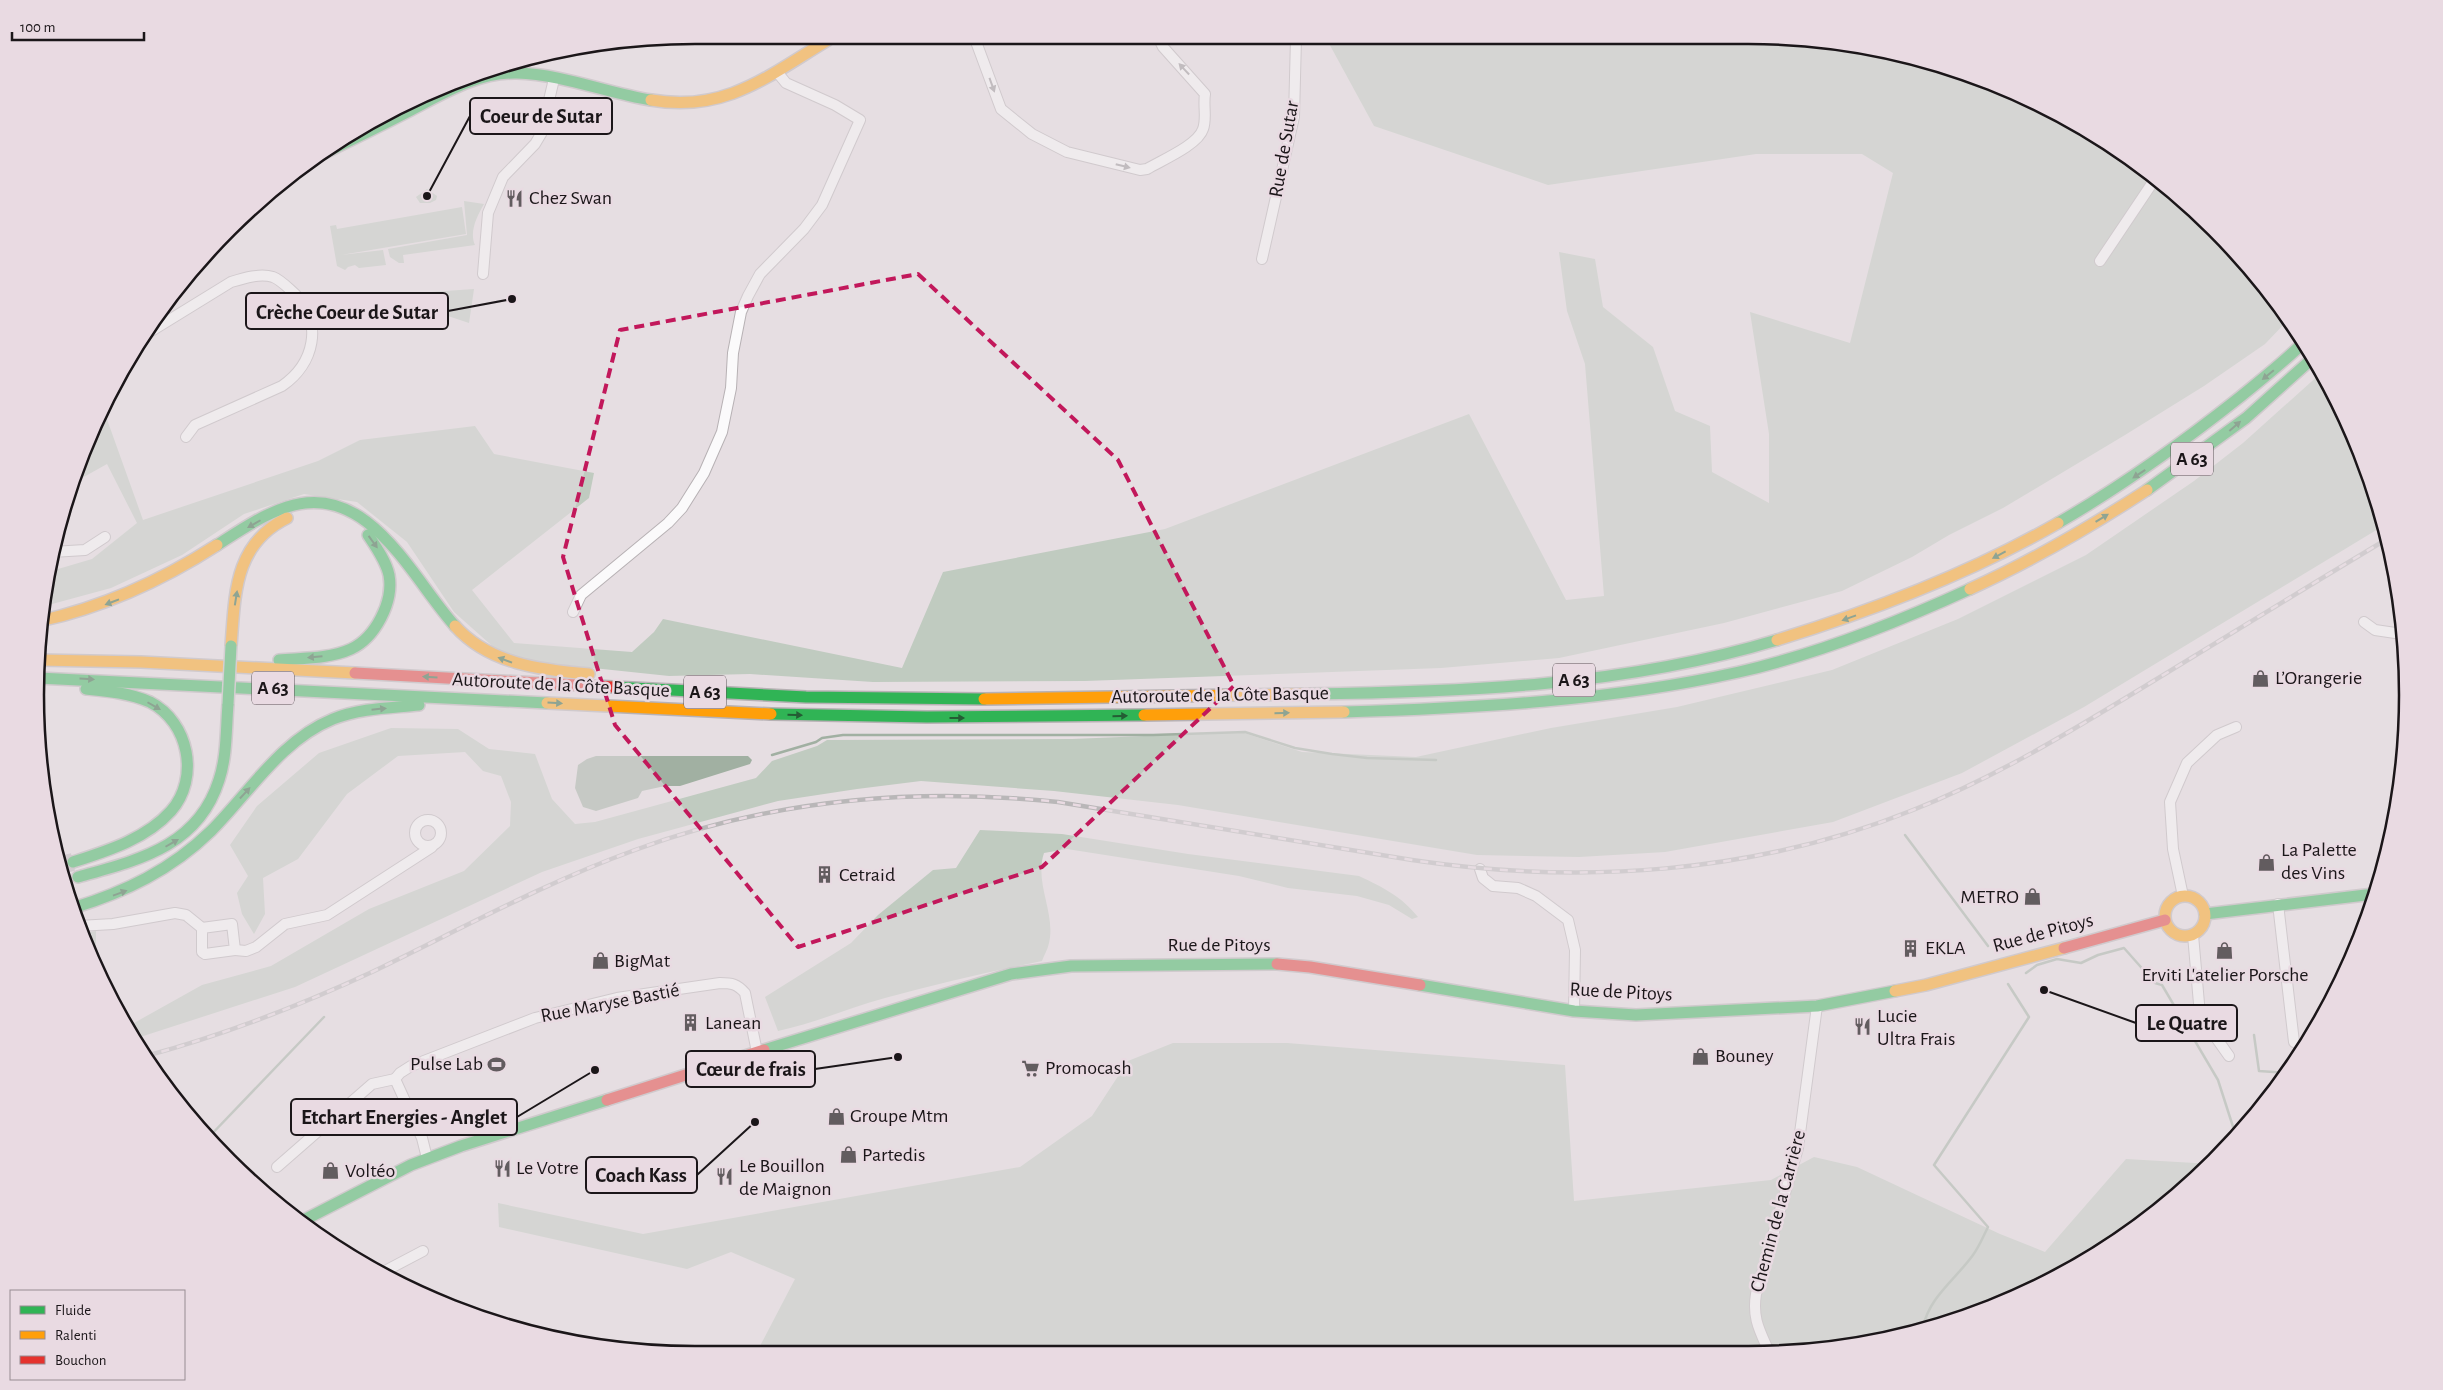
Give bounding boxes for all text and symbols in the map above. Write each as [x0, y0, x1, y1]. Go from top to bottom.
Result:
scale bar [12, 10, 145, 42]
text: 100 m [20, 20, 55, 35]
one-way arrow [1178, 63, 1190, 75]
one-way arrow [988, 78, 996, 93]
callout: Coeur de Sutar [470, 98, 612, 134]
street label: Rue de Sutar [1266, 99, 1302, 199]
text: Coeur de Sutar [480, 106, 603, 127]
one-way arrow [1116, 162, 1131, 170]
restaurant icon: Chez Swan [505, 188, 525, 208]
place label: Chez Swan [529, 188, 612, 208]
callout: Crèche Coeur de Sutar [246, 293, 448, 329]
text: Crèche Coeur de Sutar [256, 302, 439, 323]
one-way arrow [2262, 369, 2275, 380]
one-way arrow [2229, 421, 2241, 432]
road number: A 63 [2171, 442, 2213, 476]
one-way arrow [2132, 469, 2146, 478]
one-way arrow [2095, 514, 2108, 523]
one-way arrow [247, 520, 262, 528]
one-way arrow [367, 535, 378, 548]
one-way arrow [1991, 551, 2006, 559]
one-way arrow [232, 589, 240, 605]
one-way arrow [104, 598, 119, 606]
one-way arrow [1841, 614, 1856, 622]
one-way arrow [307, 653, 323, 661]
one-way arrow [498, 656, 513, 663]
road number: A 63 [1553, 664, 1595, 696]
shop icon: L’Orangerie [2251, 668, 2271, 688]
place label: L’Orangerie [2275, 668, 2362, 688]
street label: Autoroute de la Côte Basque [452, 669, 670, 701]
road number: A 63 [252, 671, 294, 704]
one-way arrow [422, 673, 438, 681]
one-way arrow [79, 675, 95, 683]
road number: A 63 [684, 676, 726, 709]
street label: Autoroute de la Côte Basque [1111, 683, 1329, 707]
one-way arrow [548, 700, 564, 708]
one-way arrow [147, 702, 160, 711]
one-way arrow [371, 705, 387, 713]
one-way arrow [1274, 709, 1290, 717]
one-way arrow [787, 711, 803, 719]
one-way arrow [1112, 712, 1128, 720]
one-way arrow [949, 714, 965, 722]
one-way arrow [239, 787, 251, 799]
one-way arrow [166, 839, 179, 848]
place label: La Palette des Vins [2281, 840, 2357, 883]
shop icon: La Palette des Vins [2257, 852, 2277, 872]
building icon: Cetraid [815, 865, 835, 885]
place label: Cetraid [839, 865, 895, 885]
place label: METRO [1960, 887, 2019, 907]
shop icon: METRO [2023, 887, 2043, 907]
one-way arrow [112, 889, 127, 896]
street label: Rue de Pitoys [1991, 910, 2095, 956]
street label: Rue de Pitoys [1167, 935, 1271, 955]
building icon: EKLA [1901, 938, 1921, 958]
place label: EKLA [1925, 938, 1966, 958]
shop icon: Erviti L'atelier Porsche [2215, 941, 2235, 961]
shop icon: BigMat [590, 951, 610, 971]
place label: BigMat [614, 951, 671, 971]
place label: Erviti L'atelier Porsche [2141, 965, 2309, 985]
street label: Rue de Pitoys [1569, 979, 1673, 1005]
street label: Rue Maryse Bastié [539, 980, 681, 1026]
callout: Le Quatre [2136, 1005, 2237, 1041]
place label: Lucie Ultra Frais [1877, 1006, 1955, 1049]
building icon: Lanean [681, 1013, 701, 1033]
place label: Lanean [705, 1013, 761, 1033]
text: Le Quatre [2146, 1013, 2228, 1035]
restaurant icon: Lucie Ultra Frais [1853, 1017, 1873, 1037]
shop icon: Bouney [1691, 1046, 1711, 1066]
place label: Bouney [1715, 1046, 1774, 1066]
callout: Cœur de frais [686, 1051, 815, 1087]
place label: Pulse Lab [410, 1054, 483, 1074]
sports icon: Pulse Lab [487, 1054, 507, 1074]
supermarket icon: Promocash [1021, 1058, 1041, 1078]
place label: Promocash [1045, 1058, 1132, 1078]
text: Cœur de frais [696, 1059, 806, 1080]
callout: Etchart Energies - Anglet [291, 1099, 517, 1135]
shop icon: Groupe Mtm [826, 1106, 846, 1126]
place label: Groupe Mtm [850, 1106, 949, 1126]
text: Etchart Energies - Anglet [301, 1107, 507, 1128]
street label: Chemin de la Carrière [1747, 1128, 1809, 1294]
shop icon: Partedis [838, 1145, 858, 1165]
place label: Partedis [862, 1145, 925, 1165]
place label: Le Bouillon de Maignon [739, 1156, 832, 1199]
callout: Coach Kass [586, 1157, 697, 1193]
restaurant icon: Le Votre [492, 1158, 512, 1178]
place label: Le Votre [516, 1158, 579, 1178]
shop icon: Voltéo [321, 1161, 341, 1181]
place label: Voltéo [345, 1161, 395, 1181]
text: Coach Kass [595, 1165, 687, 1186]
restaurant icon: Le Bouillon de Maignon [715, 1167, 735, 1187]
legend [10, 1290, 185, 1380]
text: Fluide [55, 1303, 91, 1318]
text: Ralenti [55, 1328, 97, 1343]
text: Bouchon [55, 1353, 106, 1368]

